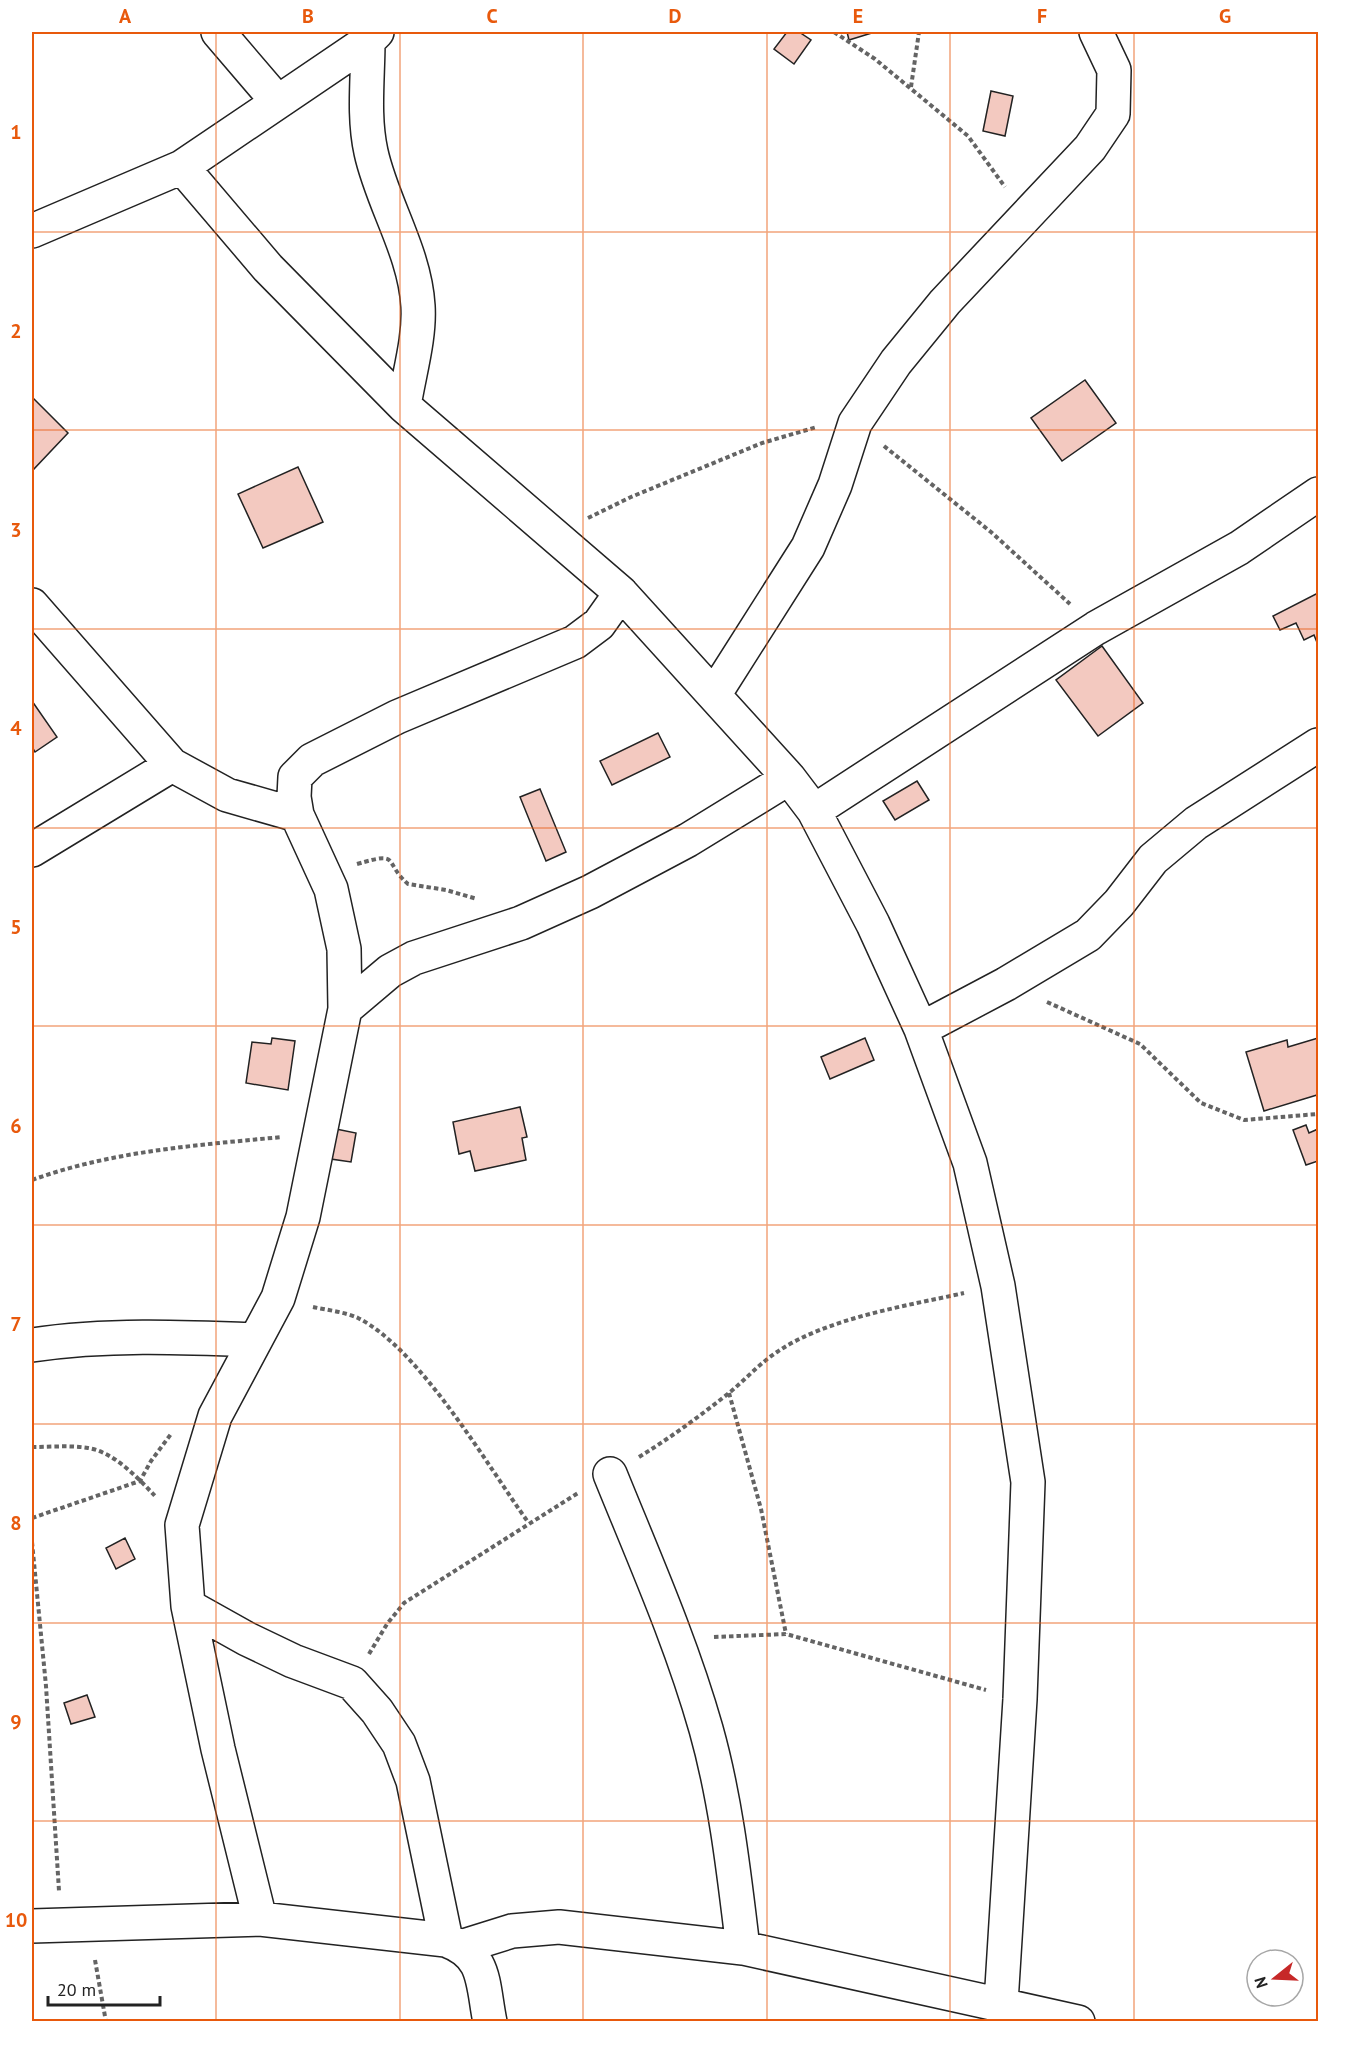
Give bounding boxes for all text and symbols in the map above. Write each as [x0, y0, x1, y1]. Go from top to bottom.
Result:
text: A [119, 3, 132, 29]
text: B [302, 3, 314, 29]
text: C [486, 3, 498, 29]
text: D [669, 3, 682, 29]
text: E [853, 3, 863, 29]
text: F [1037, 3, 1047, 29]
text: G [1219, 3, 1231, 29]
text: 1 [10, 119, 22, 145]
text: 2 [10, 318, 22, 344]
text: 3 [10, 517, 22, 543]
text: 4 [10, 715, 22, 741]
text: 5 [10, 914, 22, 940]
text: 6 [10, 1113, 22, 1139]
text: 7 [10, 1311, 22, 1337]
text: 8 [10, 1510, 22, 1536]
text: 9 [10, 1709, 22, 1735]
text: 10 [5, 1907, 27, 1933]
north arrow [1245, 1948, 1305, 2008]
scale bar [48, 1969, 160, 2007]
text: N [1250, 1975, 1272, 1991]
text: 20 m [57, 1978, 96, 2001]

